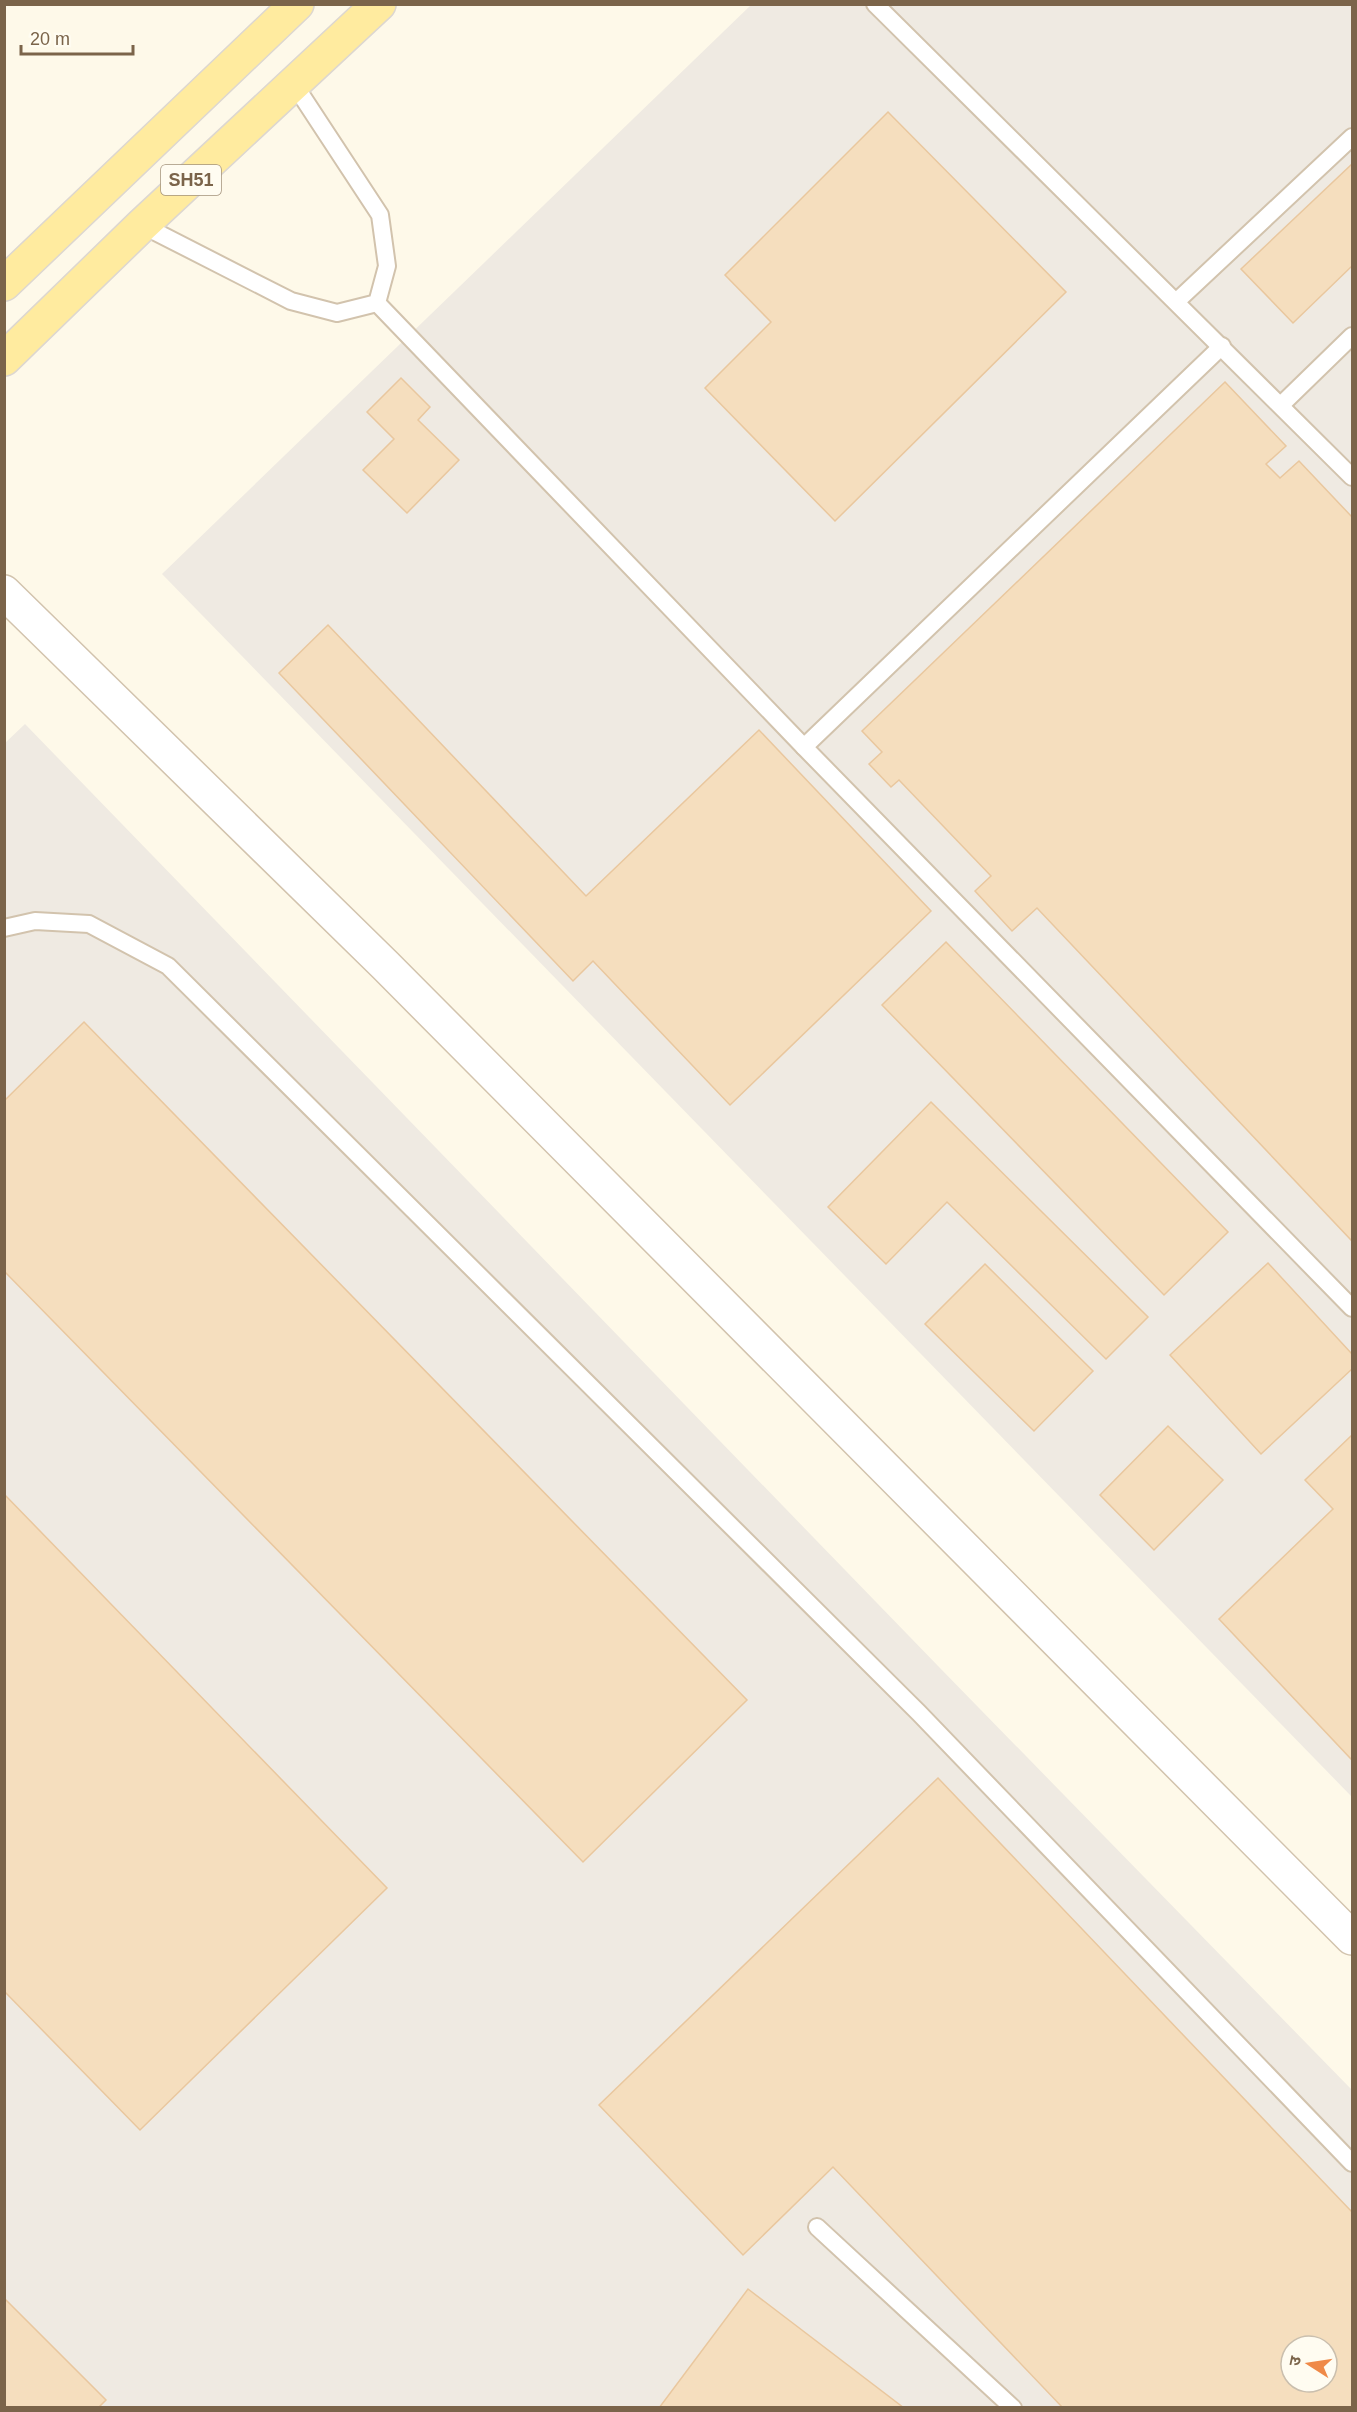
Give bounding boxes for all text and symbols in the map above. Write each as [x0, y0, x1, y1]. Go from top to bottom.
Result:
scale bar [21, 18, 134, 56]
text: 20 m [30, 29, 70, 49]
road number: SH51 [161, 165, 221, 195]
north arrow [1279, 2334, 1339, 2394]
text: उ [1286, 2354, 1304, 2367]

